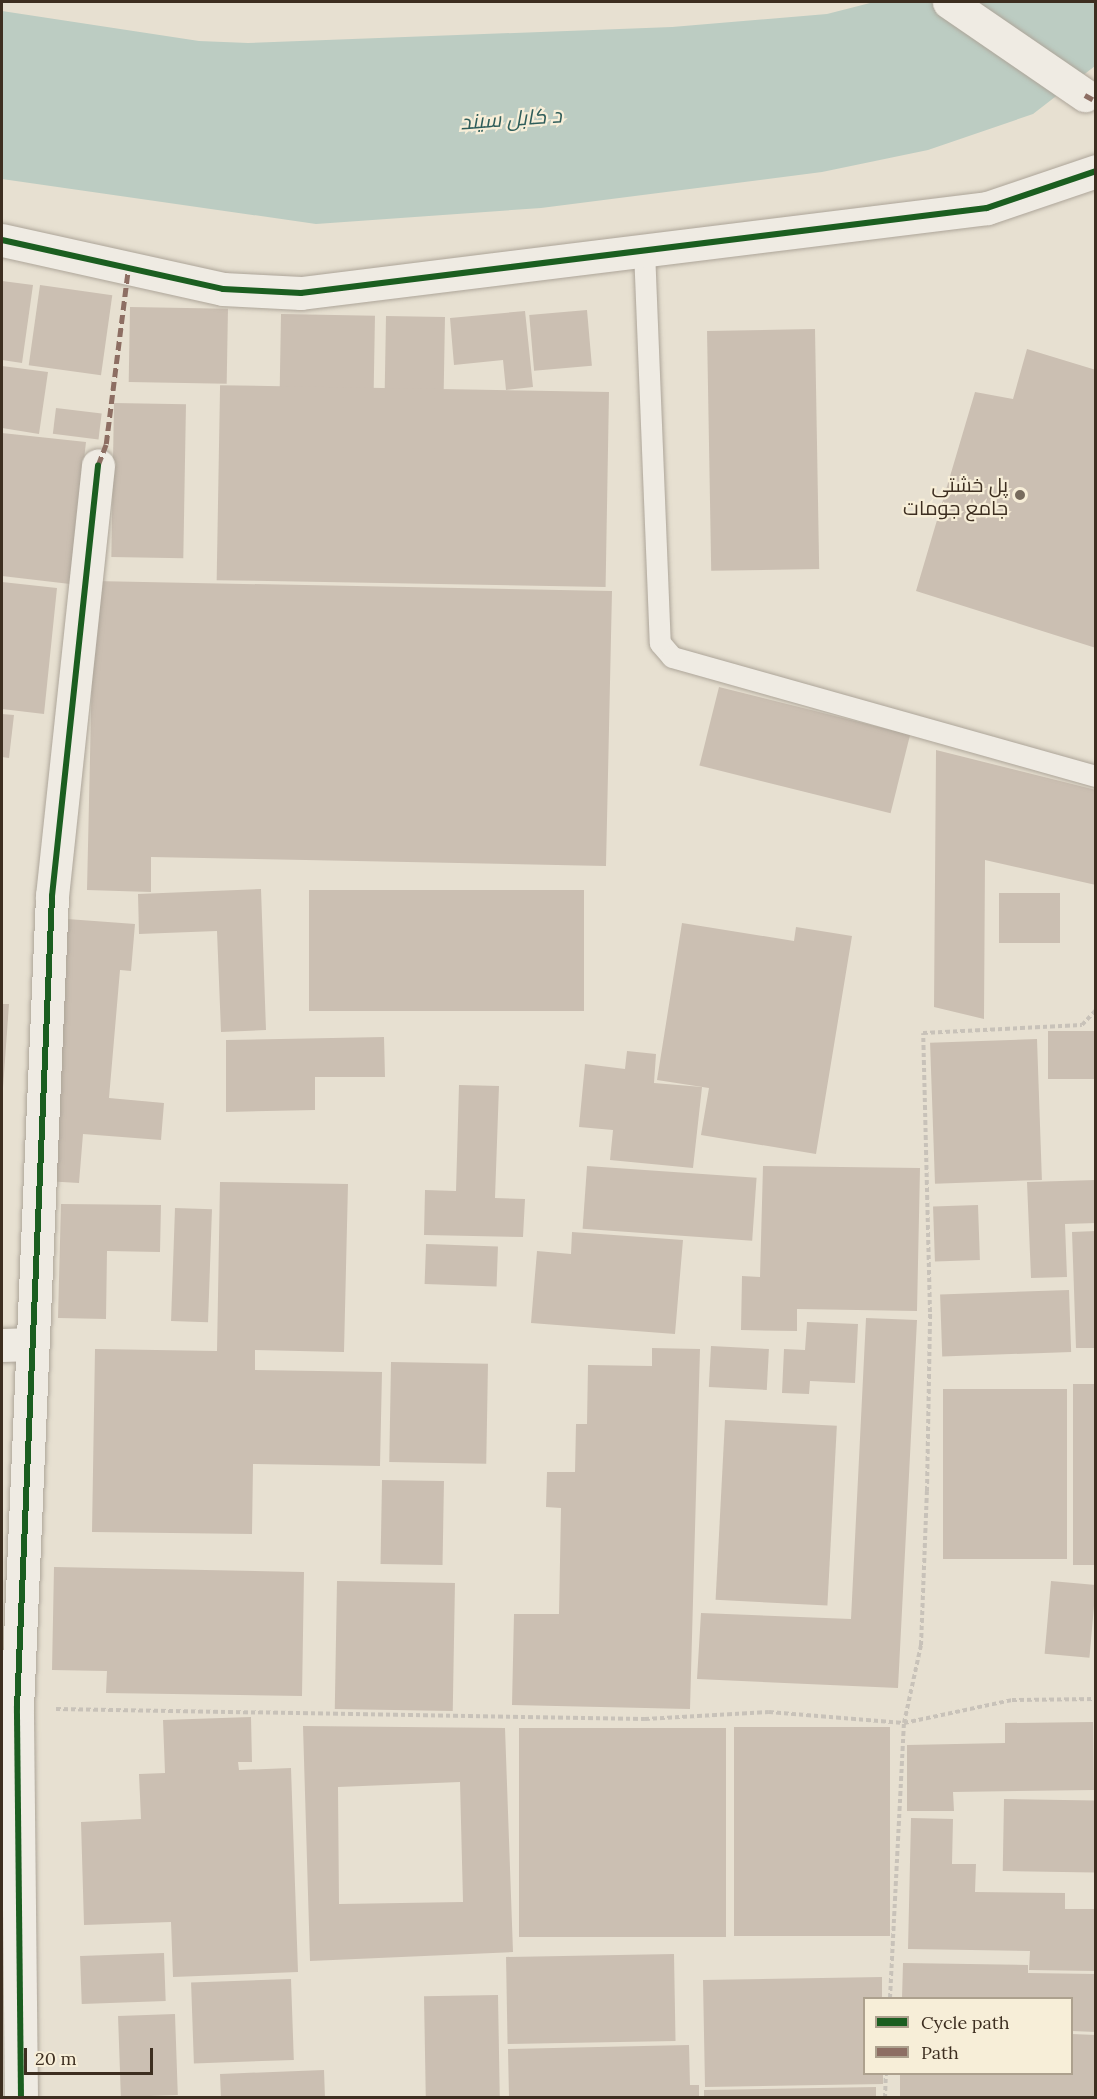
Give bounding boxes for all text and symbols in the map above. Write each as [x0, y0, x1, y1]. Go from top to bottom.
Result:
water label: د کابل سيند [459, 103, 563, 135]
place label: پل خشتی جامع جومات [903, 472, 1008, 519]
marker: پل خشتی جامع جومات [1013, 488, 1027, 502]
legend [863, 1997, 1073, 2075]
text: Cycle path [921, 2011, 1010, 2034]
scale bar [27, 2036, 156, 2074]
text: Path [921, 2041, 959, 2064]
text: 20 m [35, 2047, 77, 2070]

